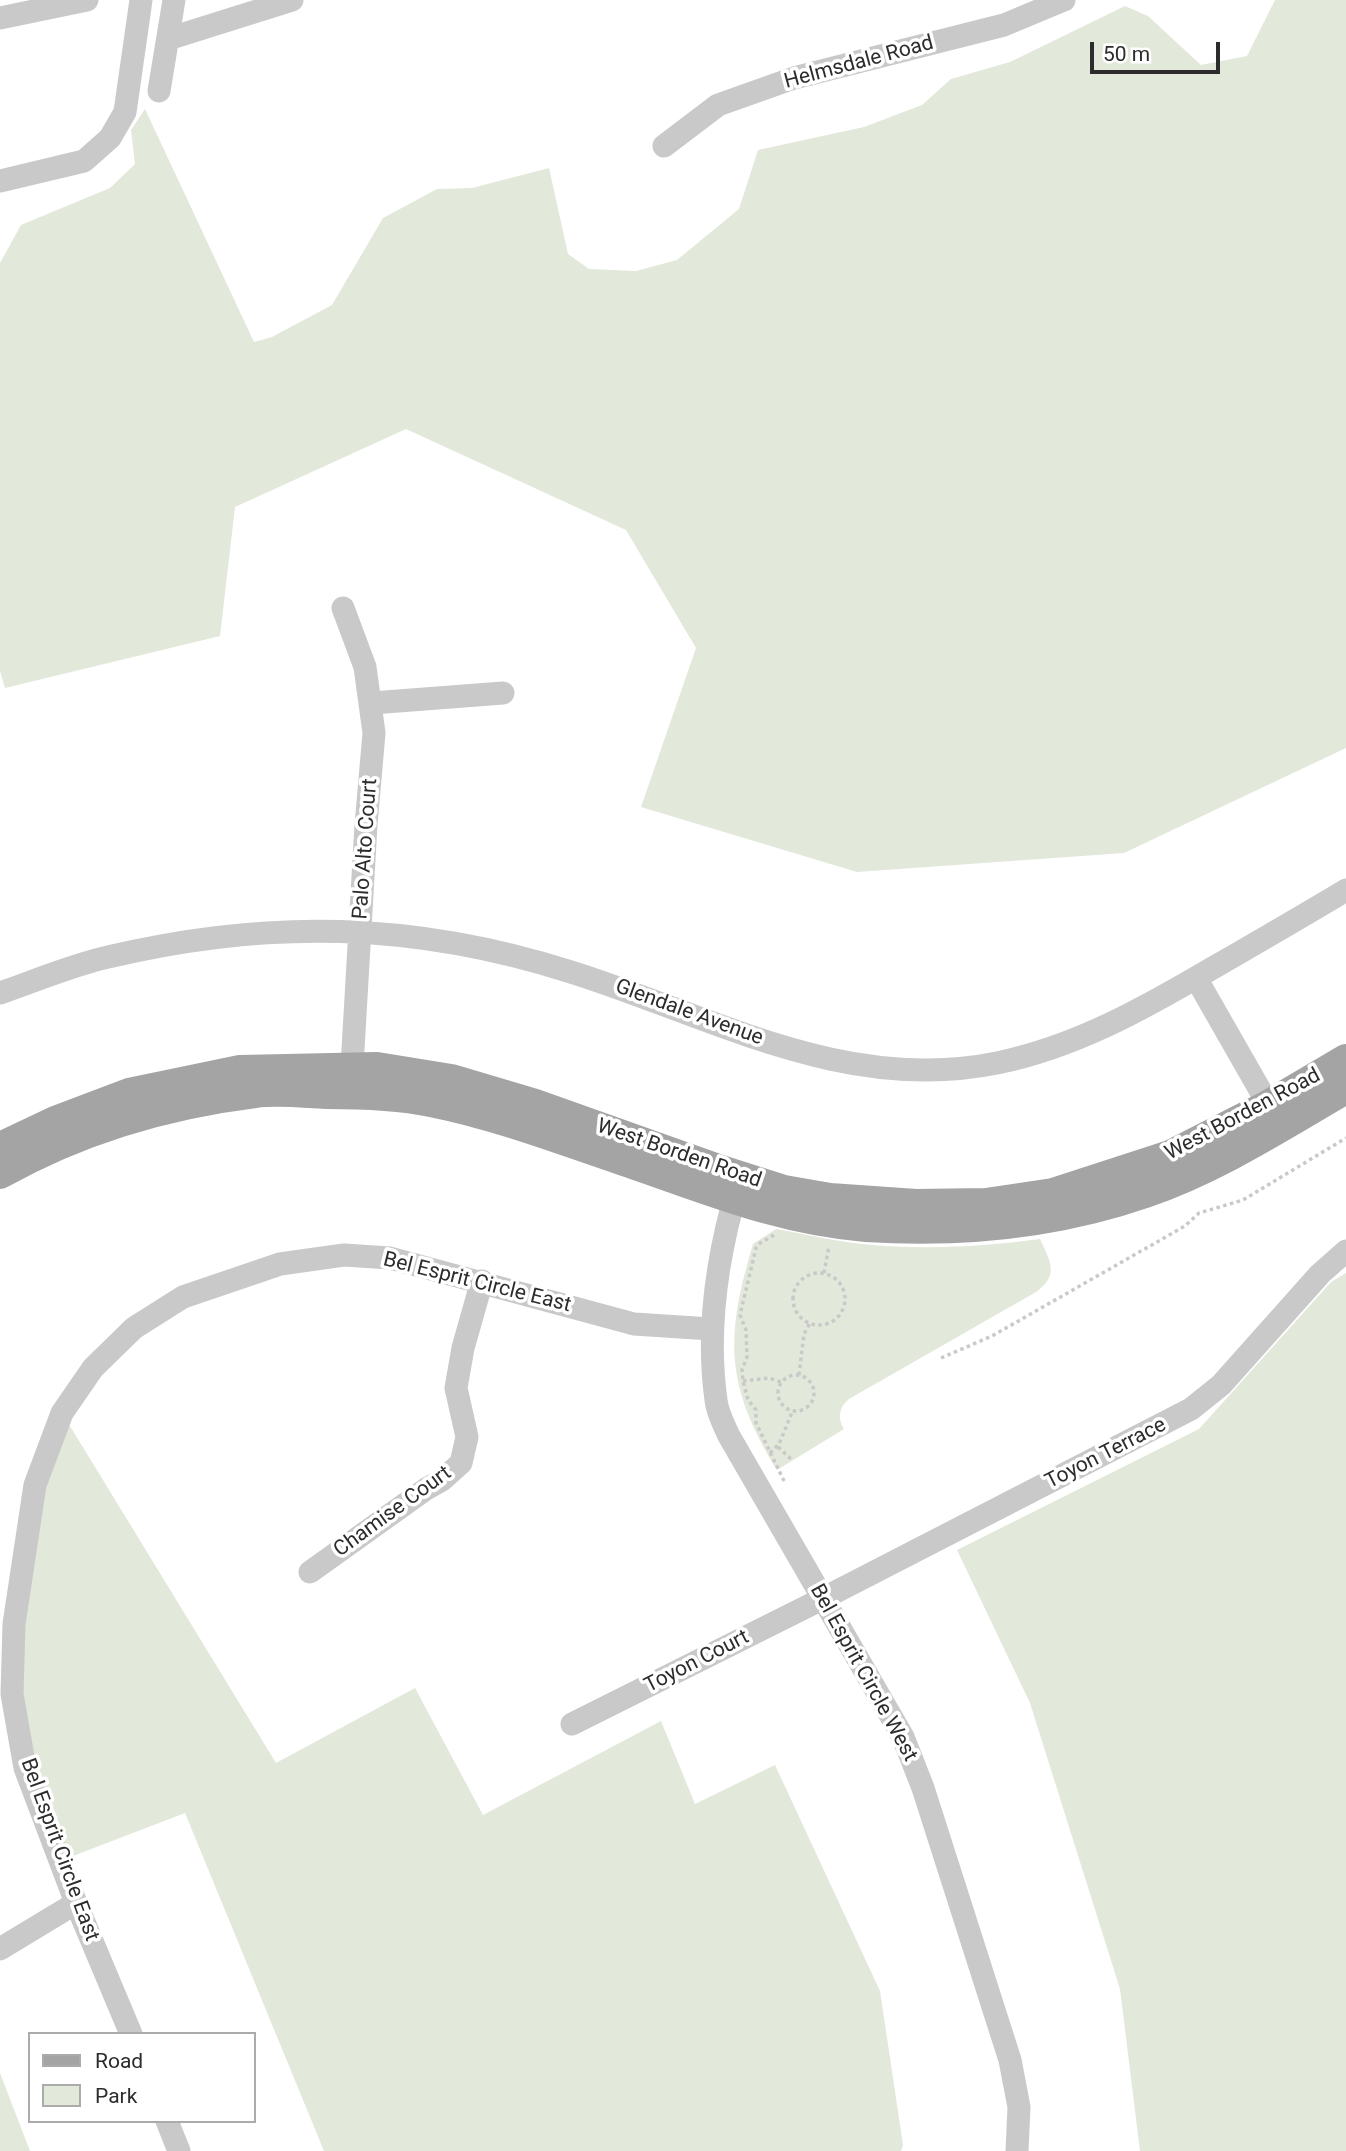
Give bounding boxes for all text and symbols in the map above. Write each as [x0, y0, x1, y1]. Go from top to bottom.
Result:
scale bar [1094, 28, 1224, 72]
street label: Helmsdale Road [782, 31, 936, 95]
text: 50 m [1103, 42, 1150, 66]
street label: Palo Alto Court [349, 778, 383, 920]
street label: Glendale Avenue [612, 975, 766, 1051]
street label: West Borden Road [1161, 1063, 1325, 1167]
street label: West Borden Road [593, 1114, 765, 1194]
street label: Bel Esprit Circle East [381, 1247, 573, 1319]
street label: Toyon Terrace [1042, 1413, 1170, 1495]
street label: Chamise Court [329, 1461, 457, 1563]
street label: Bel Esprit Circle West [804, 1580, 922, 1766]
street label: Toyon Court [641, 1625, 753, 1699]
street label: Bel Esprit Circle East [14, 1755, 104, 1945]
legend [28, 2032, 256, 2123]
text: Road [95, 2049, 143, 2073]
text: Park [95, 2084, 137, 2108]

